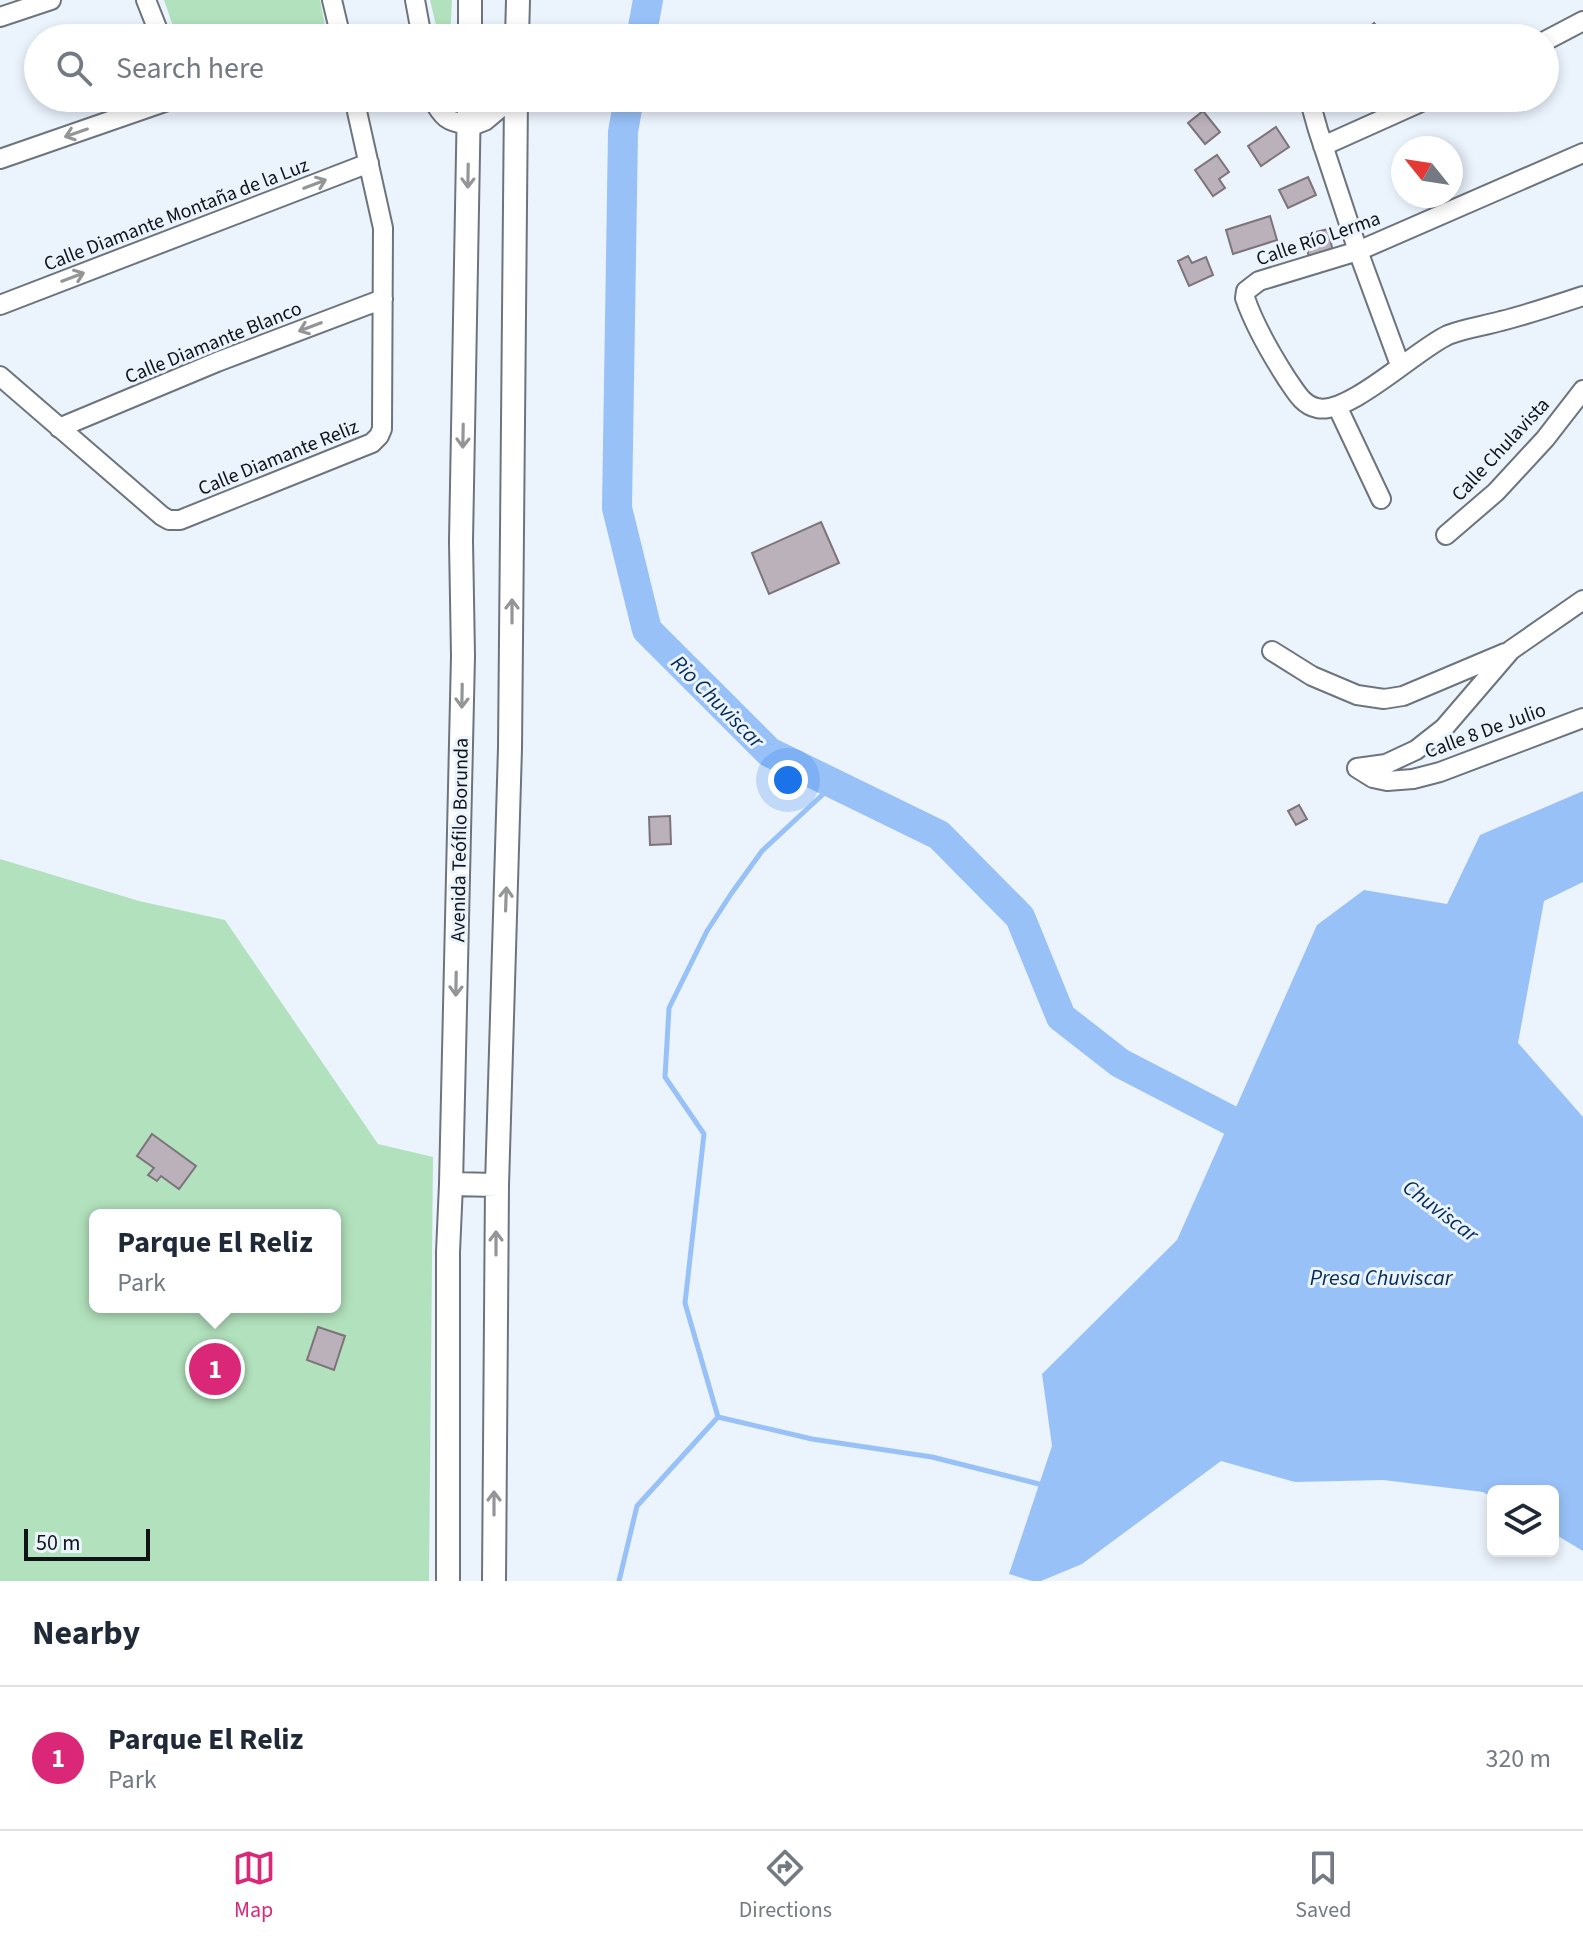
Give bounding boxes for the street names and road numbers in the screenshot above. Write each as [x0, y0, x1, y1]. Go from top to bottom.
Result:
street label: Calle Diamante Montaña de la Luz [40, 151, 313, 278]
street label: Calle Río Lerma [1252, 205, 1384, 273]
street label: Calle Diamante Blanco [121, 295, 306, 391]
street label: Calle Chulavista [1445, 392, 1556, 508]
street label: Calle Diamante Reliz [194, 413, 363, 503]
street label: Calle 8 De Julio [1421, 696, 1550, 766]
street label: Avenida Teófilo Borunda [444, 738, 476, 942]

